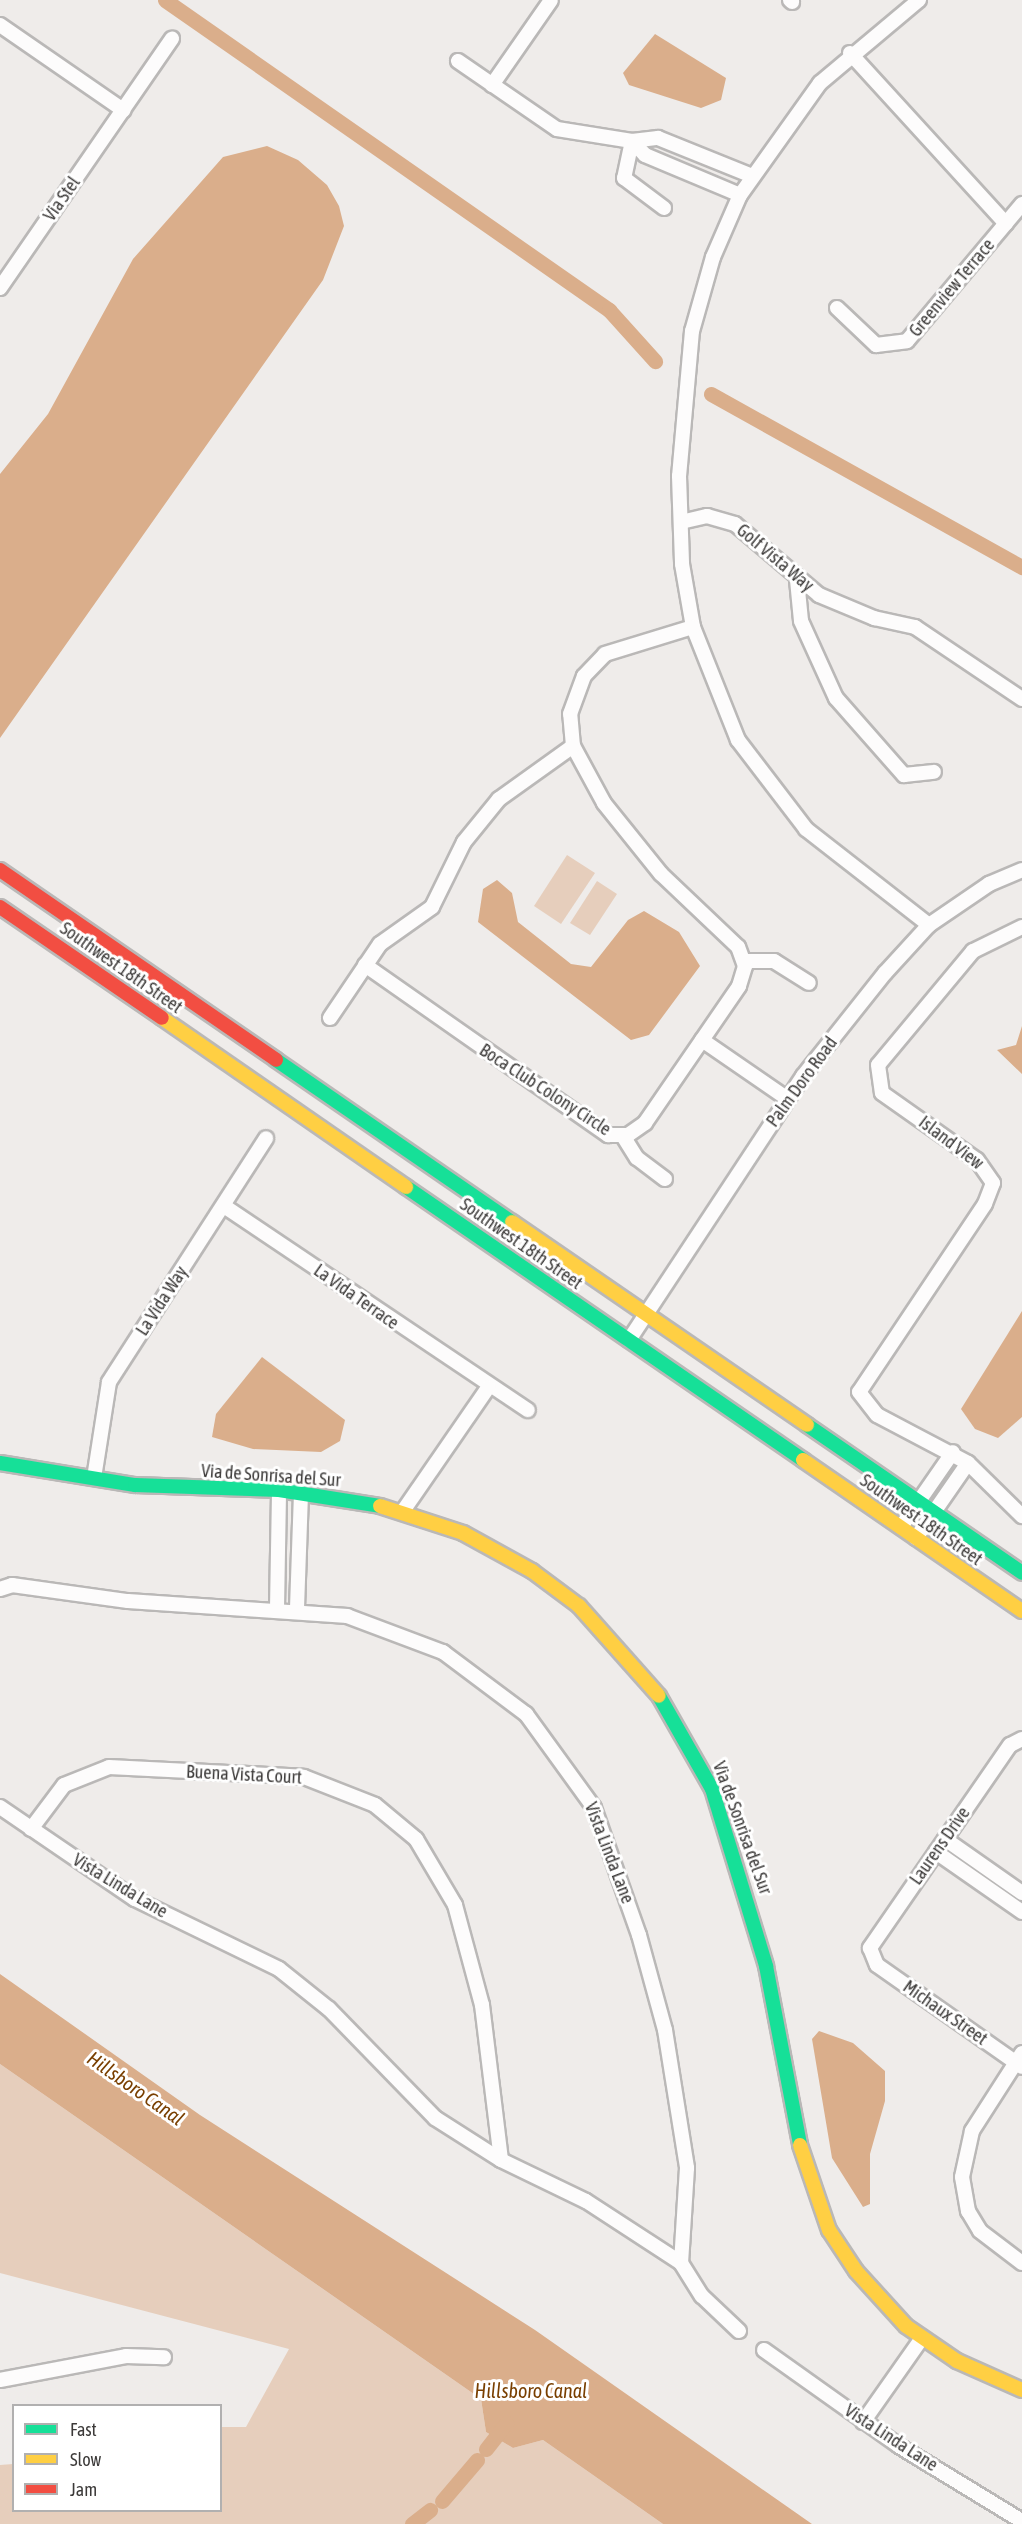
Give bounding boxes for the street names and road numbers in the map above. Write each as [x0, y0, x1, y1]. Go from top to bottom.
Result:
street label: Via Stel [39, 173, 85, 225]
street label: Greenview Terrace [905, 235, 999, 341]
street label: Golf Vista Way [732, 520, 818, 596]
street label: Southwest 18th Street [56, 918, 186, 1018]
street label: Palm Doro Road [762, 1033, 842, 1131]
street label: Boca Club Colony Circle [475, 1039, 615, 1141]
street label: Island View [914, 1112, 988, 1174]
street label: Southwest 18th Street [456, 1194, 586, 1294]
street label: La Vida Terrace [309, 1260, 403, 1334]
street label: La Vida Way [132, 1262, 192, 1340]
street label: Via de Sonrisa del Sur [200, 1460, 342, 1492]
street label: Southwest 18th Street [856, 1470, 986, 1570]
street label: Via de Sonrisa del Sur [708, 1759, 776, 1897]
street label: Buena Vista Court [186, 1761, 302, 1789]
street label: Vista Linda Lane [580, 1799, 638, 1907]
street label: Laurens Drive [905, 1803, 975, 1889]
street label: Vista Linda Lane [69, 1849, 171, 1923]
street label: Michaux Street [899, 1976, 991, 2050]
street label: Vista Linda Lane [840, 2400, 942, 2476]

